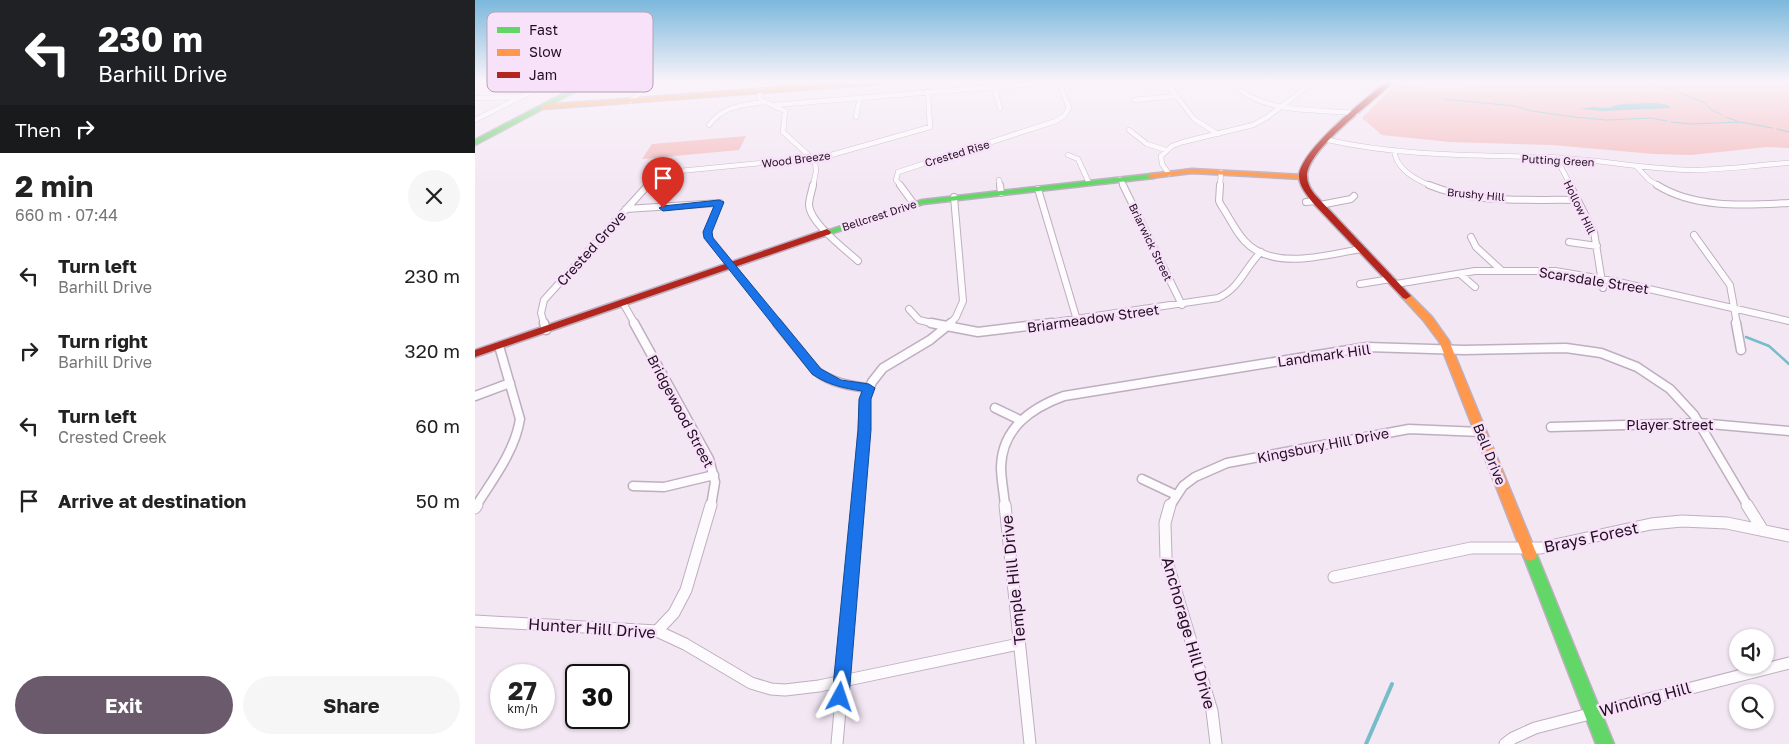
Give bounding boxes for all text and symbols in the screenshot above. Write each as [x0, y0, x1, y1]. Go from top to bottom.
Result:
legend [487, 12, 653, 92]
text: 230 m [98, 18, 203, 60]
icon: left [15, 20, 80, 85]
text: Fast [529, 21, 558, 38]
text: Slow [529, 43, 562, 60]
text: Barhill Drive [98, 60, 227, 87]
text: Jam [529, 66, 557, 83]
icon: right [71, 115, 99, 143]
text: Then [15, 118, 61, 141]
street label: Crested Rise [923, 137, 991, 169]
street label: Wood Breeze [761, 148, 831, 170]
street label: Putting Green [1521, 152, 1595, 168]
pin [642, 157, 684, 208]
icon: arrive [649, 164, 677, 192]
text: 2 min [15, 168, 93, 204]
button: close [408, 170, 460, 222]
street label: Hollow Hill [1561, 178, 1599, 237]
street label: Brushy Hill [1447, 185, 1506, 203]
street label: Bellcrest Drive [840, 197, 918, 233]
street label: Briarwick Street [1127, 201, 1175, 283]
text: 660 m · 07:44 [15, 205, 118, 225]
street label: Crested Grove [553, 207, 629, 289]
text: Turn left [58, 254, 137, 277]
icon: left [15, 262, 43, 290]
street label: Scarsdale Street [1538, 263, 1650, 297]
text: 230 m [405, 264, 460, 287]
text: Barhill Drive [58, 277, 152, 297]
street label: Briarmeadow Street [1026, 300, 1160, 336]
text: Turn right [58, 329, 148, 352]
icon: right [15, 337, 43, 365]
text: 320 m [405, 339, 460, 362]
street label: Landmark Hill [1276, 340, 1372, 370]
text: Barhill Drive [58, 352, 152, 372]
street label: Bridgewood Street [644, 352, 718, 470]
text: Turn left [58, 404, 137, 427]
icon: left [15, 412, 43, 440]
text: 60 m [415, 414, 460, 437]
street label: Player Street [1626, 416, 1714, 433]
street label: Bell Drive [1470, 421, 1510, 487]
street label: Kingsbury Hill Drive [1256, 424, 1390, 466]
text: Crested Creek [58, 427, 167, 447]
icon: arrive [15, 487, 43, 515]
text: Arrive at destination [58, 489, 246, 512]
text: 50 m [416, 489, 460, 512]
street label: Temple Hill Drive [996, 514, 1030, 646]
street label: Brays Forest [1542, 517, 1640, 557]
street label: Anchorage Hill Drive [1158, 555, 1220, 711]
street label: Hunter Hill Drive [528, 614, 656, 642]
map controls [1729, 629, 1774, 729]
button: sound [1729, 629, 1774, 674]
speed limit sign: 30 [565, 664, 630, 729]
position arrow [813, 670, 865, 722]
text: 27 [508, 675, 537, 706]
button: Exit [15, 676, 233, 734]
button: Share [243, 676, 460, 734]
street label: Winding Hill [1597, 677, 1693, 721]
button: search [1729, 684, 1774, 729]
text: km/h [507, 701, 538, 716]

